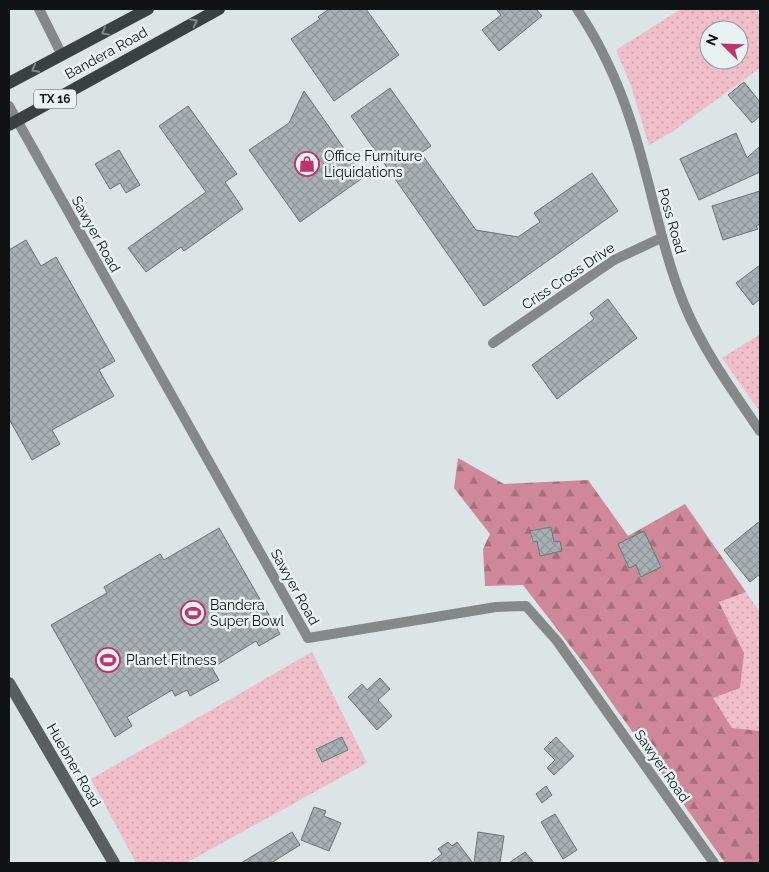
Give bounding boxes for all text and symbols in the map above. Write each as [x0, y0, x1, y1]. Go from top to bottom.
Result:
one-way arrow [189, 18, 198, 28]
north arrow [699, 20, 749, 70]
street label: Bandera Road [62, 24, 150, 82]
one-way arrow [101, 26, 110, 36]
text: N [703, 32, 721, 48]
one-way arrow [32, 63, 41, 73]
road number: TX 16 [34, 90, 76, 108]
place label: Office Furniture Liquidations [324, 148, 422, 180]
shop icon: Office Furniture Liquidations [294, 151, 320, 177]
street label: Poss Road [655, 186, 689, 256]
street label: Sawyer Road [69, 193, 123, 275]
street label: Criss Cross Drive [519, 239, 617, 313]
street label: Sawyer Road [268, 546, 322, 628]
place label: Bandera Super Bowl [210, 597, 285, 629]
sports icon: Bandera Super Bowl [180, 600, 206, 626]
sports icon: Planet Fitness [95, 647, 121, 673]
place label: Planet Fitness [126, 652, 217, 668]
street label: Huebner Road [44, 720, 104, 810]
street label: Sawyer Road [631, 727, 693, 805]

